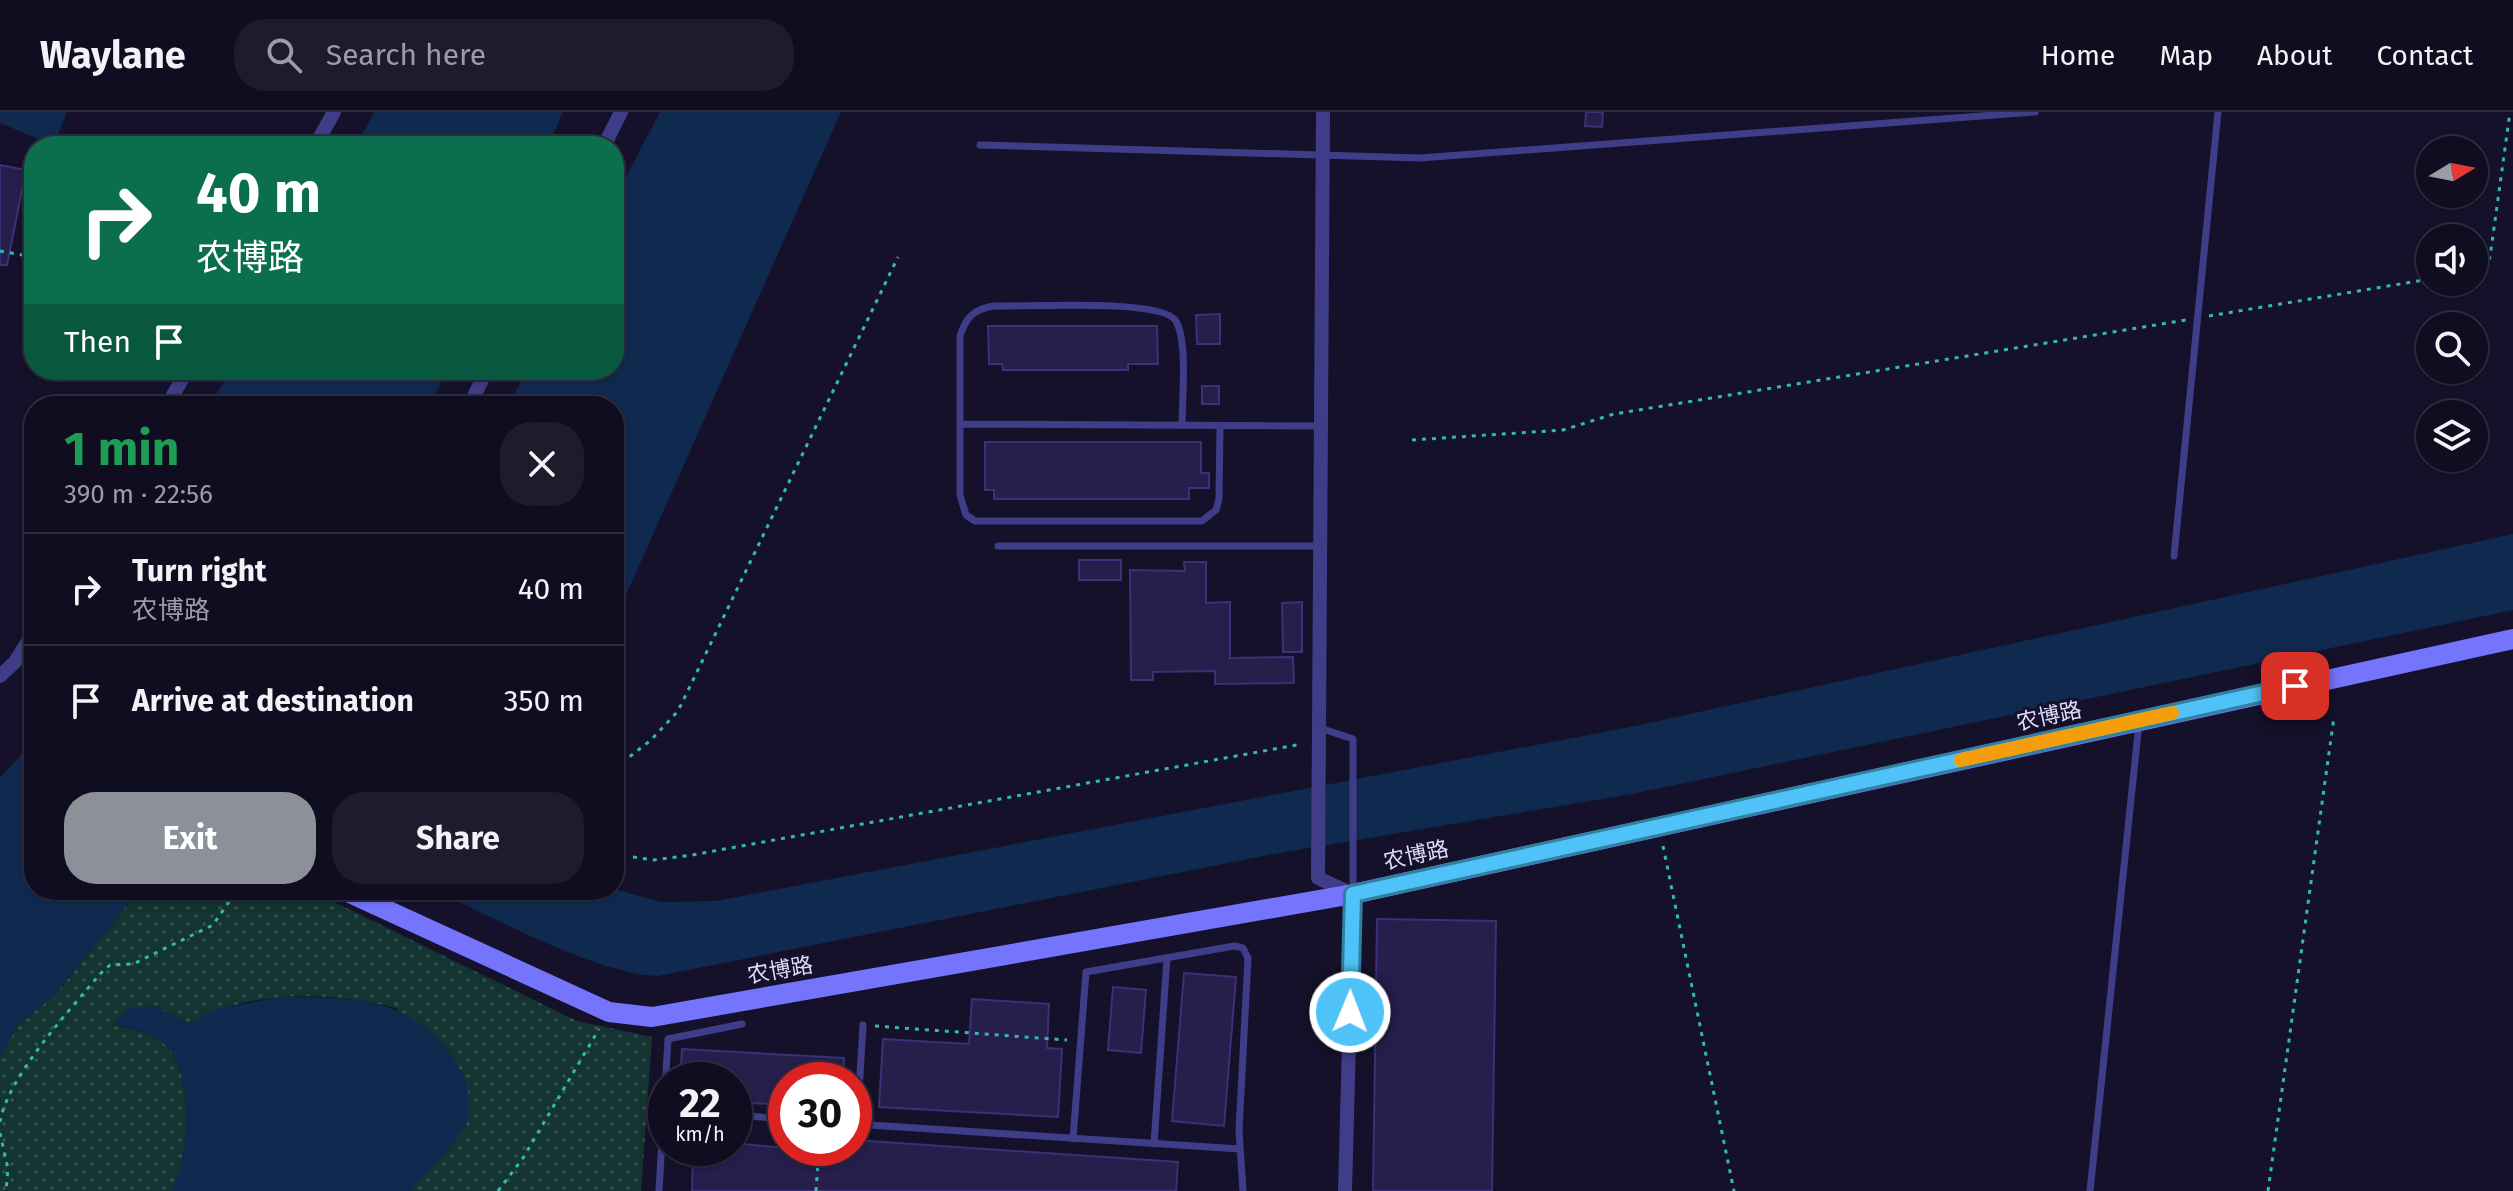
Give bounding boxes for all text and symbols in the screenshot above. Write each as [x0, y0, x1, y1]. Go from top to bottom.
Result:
search box [234, 19, 794, 91]
text: Waylane [40, 32, 186, 78]
icon: search [262, 33, 306, 77]
text: Search here [326, 37, 486, 73]
text: Home [2041, 39, 2115, 72]
text: Map [2159, 39, 2213, 72]
text: About [2257, 39, 2332, 72]
text: Contact [2376, 39, 2473, 72]
north arrow [2416, 136, 2488, 208]
map controls [2416, 136, 2488, 472]
text: 40 m [196, 160, 321, 227]
icon: right [64, 168, 168, 272]
button: sound [2416, 224, 2488, 296]
text: 农博路 [196, 236, 304, 280]
button: search [2416, 312, 2488, 384]
icon: arrive [147, 320, 191, 364]
text: Then [64, 324, 131, 360]
button: layers [2416, 400, 2488, 472]
text: 1 min [64, 420, 179, 478]
button: close [500, 422, 584, 506]
text: 390 m · 22:56 [64, 479, 213, 510]
text: Turn right [132, 553, 267, 589]
icon: right [64, 567, 108, 611]
text: 40 m [518, 571, 584, 607]
text: 农博路 [132, 595, 210, 626]
pin [2261, 652, 2329, 720]
icon: arrive [2273, 664, 2317, 708]
icon: arrive [64, 679, 108, 723]
text: Arrive at destination [132, 683, 414, 719]
text: 350 m [504, 683, 584, 719]
street label: 农博路 [2014, 696, 2084, 736]
button: Exit [64, 792, 316, 884]
button: Share [332, 792, 584, 884]
street label: 农博路 [1381, 835, 1451, 875]
street label: 农博路 [745, 951, 815, 989]
position arrow [1308, 970, 1392, 1054]
speed limit sign: 30 [768, 1062, 872, 1166]
text: 22 [679, 1080, 721, 1128]
text: km/h [675, 1122, 725, 1146]

